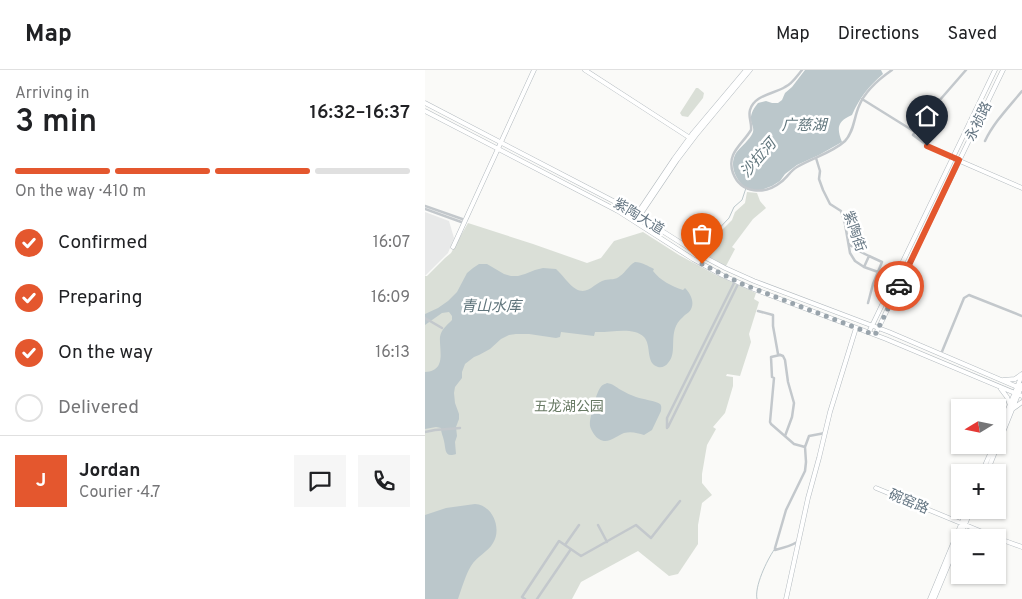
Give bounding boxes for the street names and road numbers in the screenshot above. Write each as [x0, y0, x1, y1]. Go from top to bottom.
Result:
street label: 永祯路 [962, 99, 996, 144]
street label: 紫陶大道 [610, 196, 667, 239]
street label: 紫陶街 [839, 209, 868, 254]
street label: 碗窑路 [886, 485, 931, 518]

